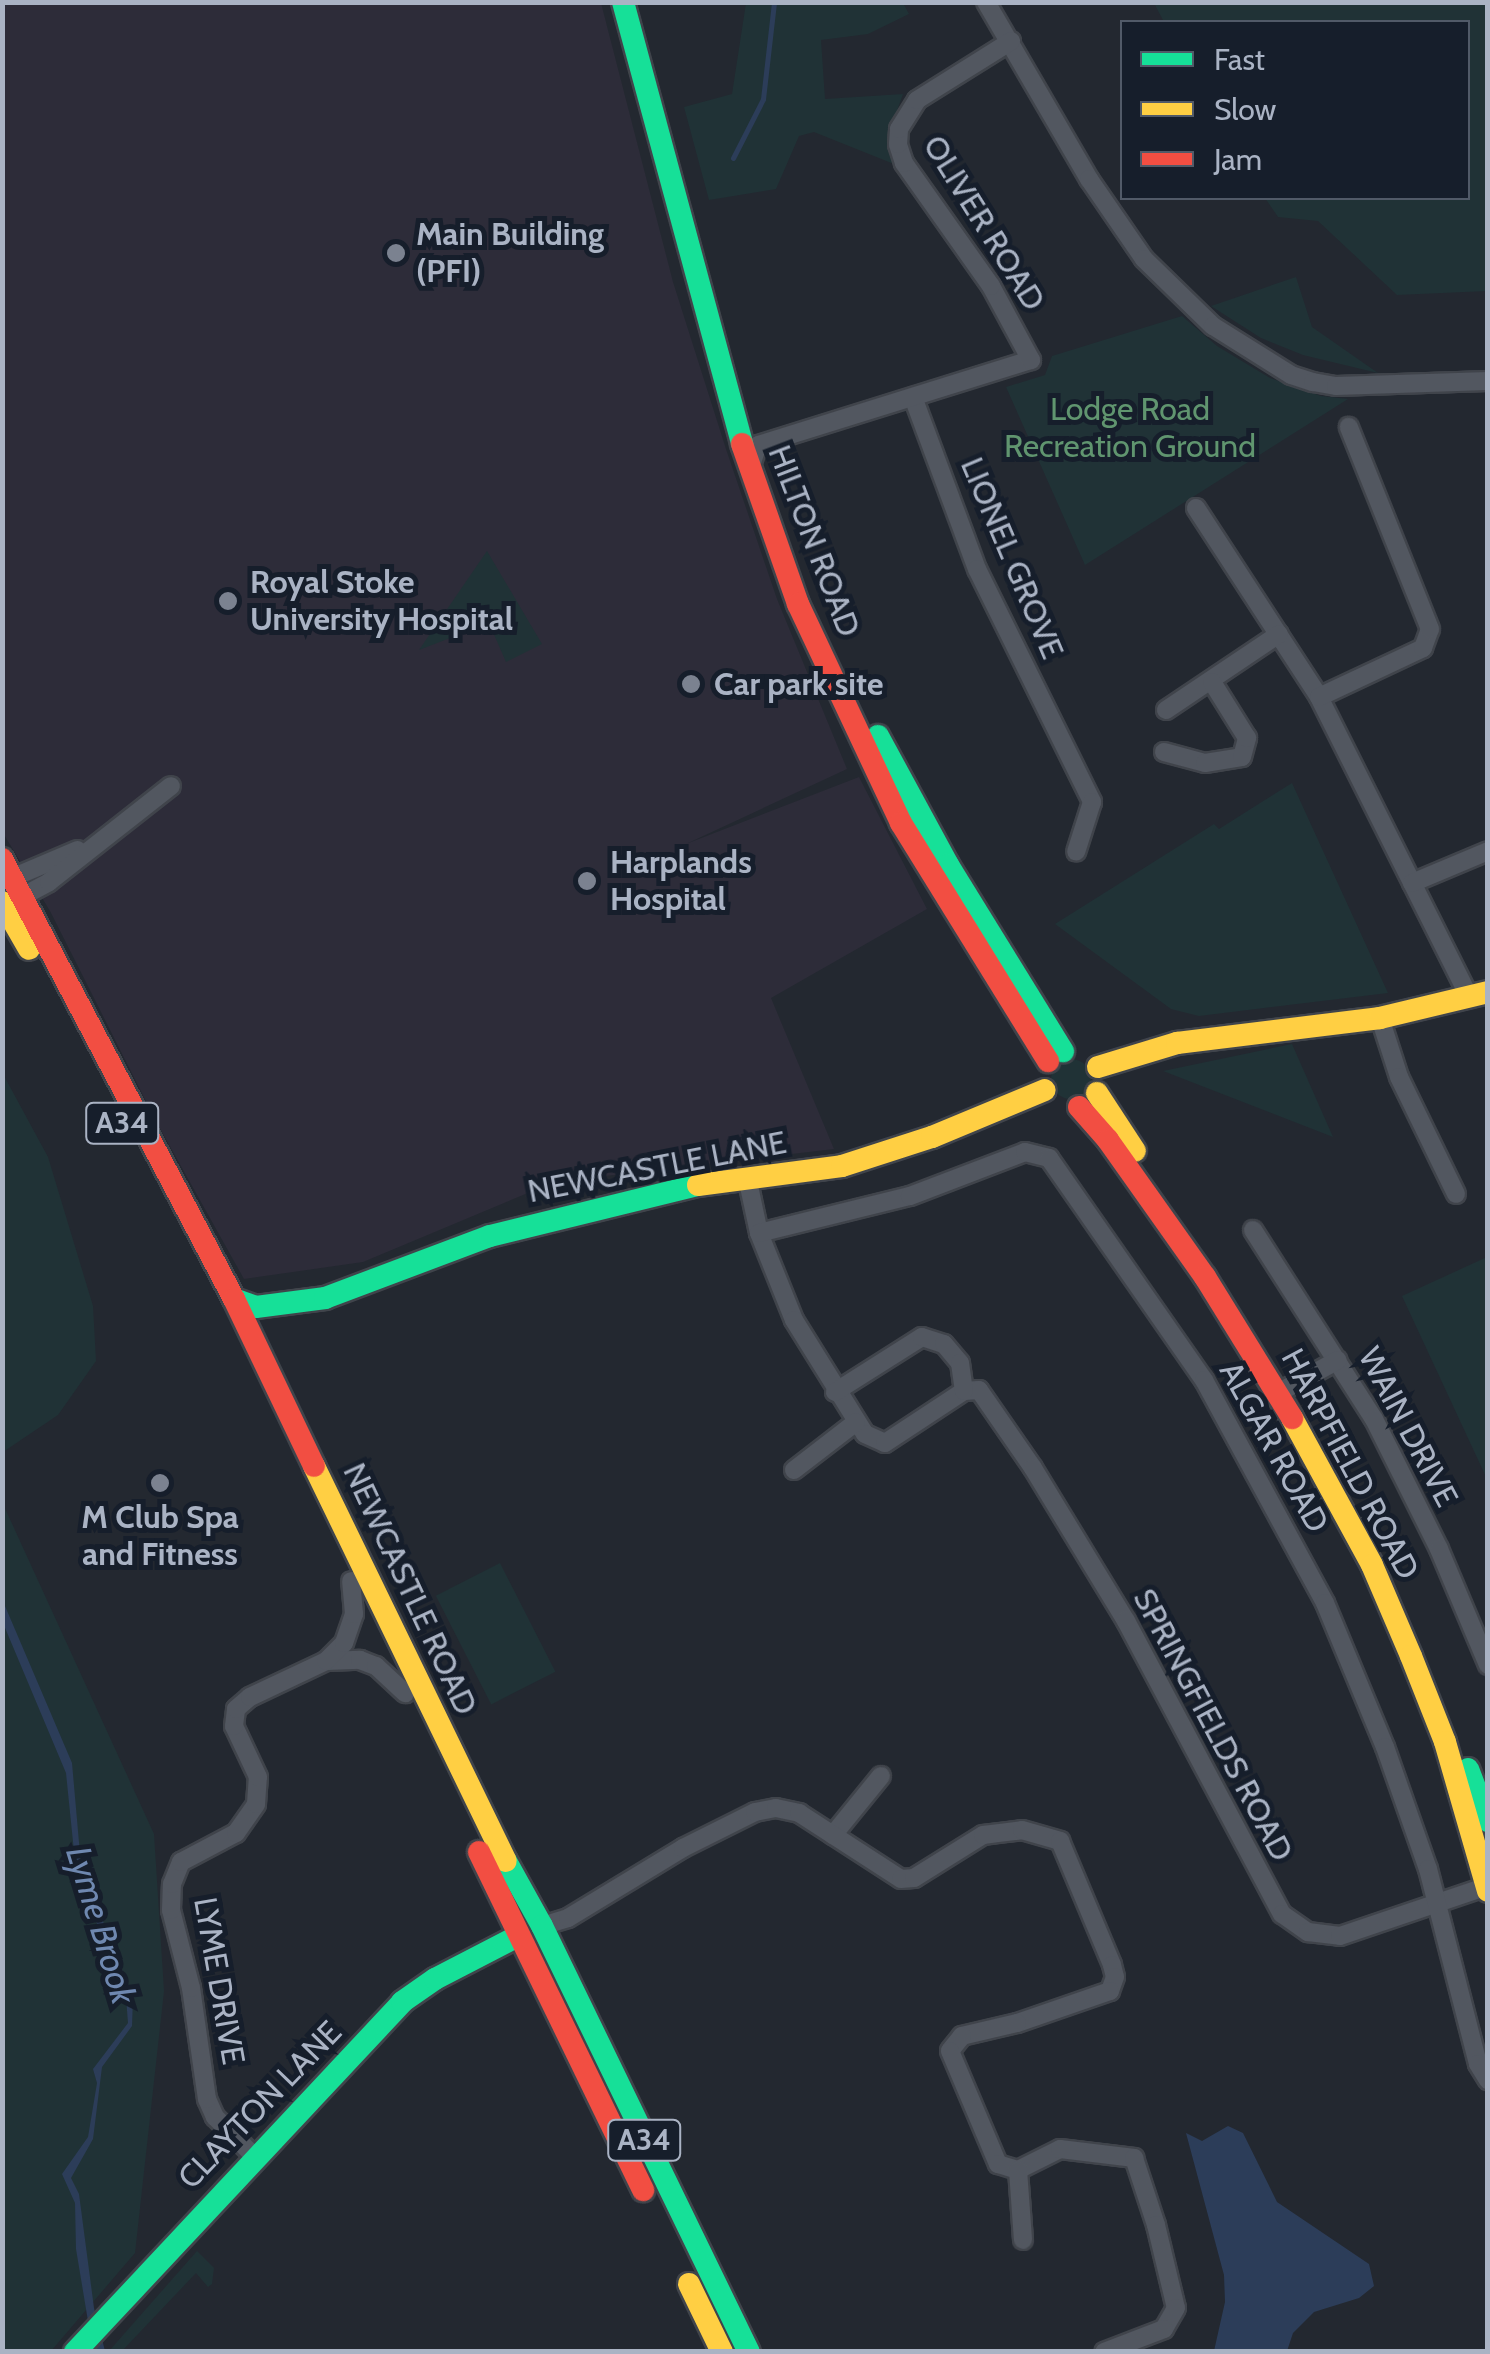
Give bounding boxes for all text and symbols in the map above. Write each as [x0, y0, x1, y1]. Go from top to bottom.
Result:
legend [1120, 20, 1470, 200]
text: Fast [1214, 41, 1265, 78]
text: Slow [1214, 91, 1276, 128]
street label: OLIVER ROAD [915, 128, 1053, 318]
text: Jam [1214, 141, 1262, 178]
place label: Main Building (PFI) [416, 216, 604, 291]
marker: Main Building (PFI) [385, 242, 407, 264]
park label: Lodge Road Recreation Ground [1004, 391, 1256, 466]
street label: HILTON ROAD [760, 440, 868, 642]
street label: LIONEL GROVE [952, 452, 1072, 664]
place label: Royal Stoke University Hospital [250, 564, 513, 639]
marker: Royal Stoke University Hospital [215, 588, 241, 614]
place label: Car park site [714, 665, 883, 703]
marker: Car park site [678, 671, 704, 697]
place label: Harplands Hospital [610, 844, 752, 919]
marker: Harplands Hospital [574, 868, 600, 894]
road number: A34 [84, 1098, 160, 1148]
street label: NEWCASTLE LANE [525, 1123, 789, 1211]
street label: WAIN DRIVE [1350, 1341, 1466, 1513]
street label: HARPFIELD ROAD [1273, 1342, 1427, 1586]
street label: ALGAR ROAD [1211, 1355, 1337, 1539]
street label: NEWCASTLE ROAD [335, 1457, 485, 1721]
marker: M Club Spa and Fitness [149, 1472, 171, 1494]
place label: M Club Spa and Fitness [81, 1499, 239, 1574]
street label: SPRINGFIELDS ROAD [1125, 1582, 1301, 1868]
water label: Lyme Brook [57, 1841, 145, 2009]
street label: LYME DRIVE [185, 1894, 253, 2068]
street label: CLAYTON LANE [170, 2013, 350, 2197]
road number: A34 [606, 2115, 682, 2165]

